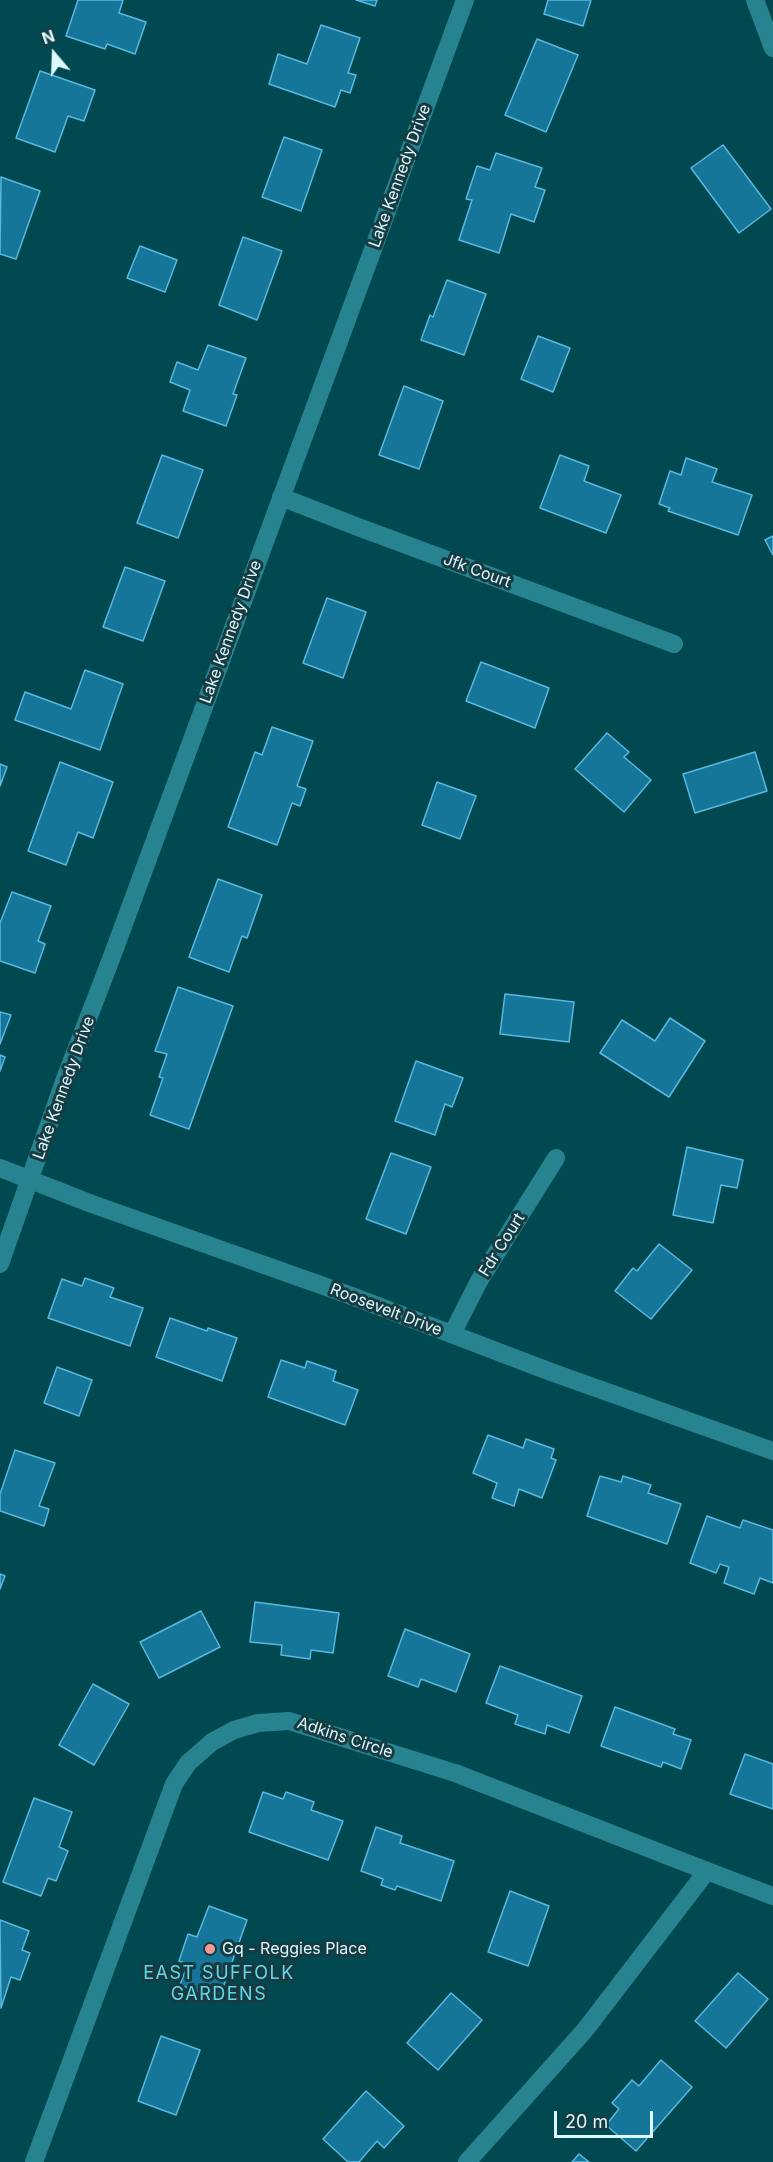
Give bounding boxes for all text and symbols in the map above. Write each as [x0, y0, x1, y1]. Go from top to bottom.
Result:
north arrow [24, 24, 84, 84]
text: N [39, 26, 57, 48]
street label: Lake Kennedy Drive [365, 102, 435, 250]
street label: Jfk Court [441, 550, 513, 592]
street label: Lake Kennedy Drive [196, 558, 266, 706]
street label: Lake Kennedy Drive [29, 1014, 99, 1162]
street label: Fdr Court [475, 1210, 529, 1280]
street label: Roosevelt Drive [327, 1280, 445, 1340]
street label: Adkins Circle [295, 1713, 395, 1763]
place label: Gq - Reggies Place [222, 1939, 367, 1959]
marker: Gq - Reggies Place [203, 1942, 217, 1956]
district label: EAST SUFFOLK GARDENS [143, 1963, 295, 2006]
scale bar [557, 2099, 656, 2137]
text: 20 m [565, 2111, 608, 2132]

